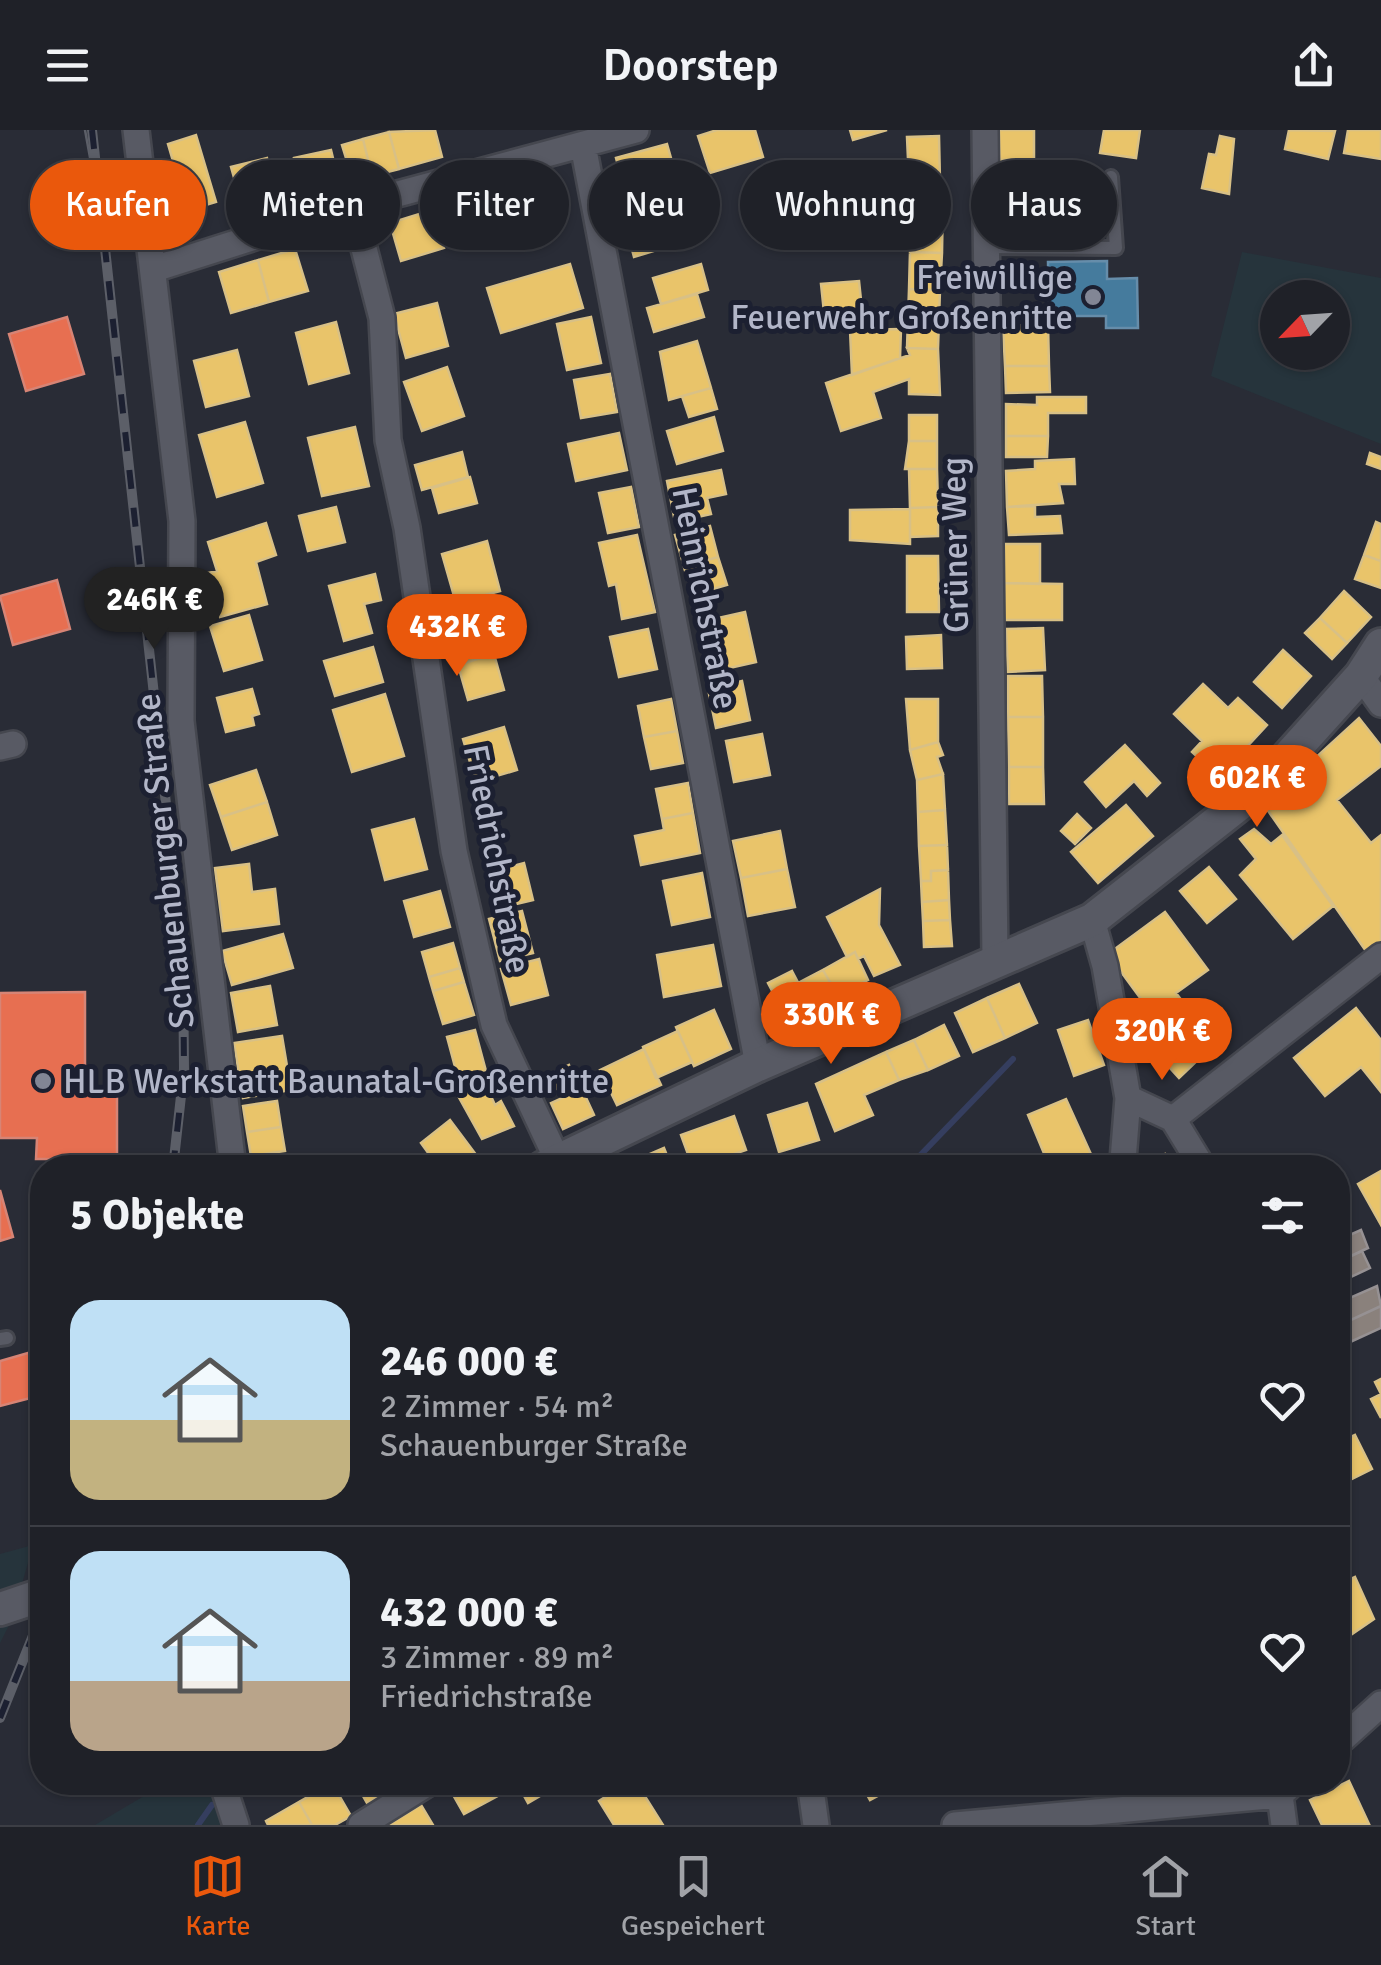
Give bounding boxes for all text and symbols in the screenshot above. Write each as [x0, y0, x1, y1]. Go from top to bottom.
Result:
icon: menu [40, 38, 95, 93]
text: Doorstep [603, 38, 778, 93]
icon: share [1286, 38, 1341, 93]
chip: Kaufen [30, 160, 206, 250]
chip: Mieten [226, 160, 400, 250]
chip: Filter [420, 160, 569, 250]
chip: Neu [589, 160, 720, 250]
chip: Wohnung [740, 160, 951, 250]
chip: Haus [971, 160, 1117, 250]
place label: Freiwillige Feuerwehr Großenritte [730, 256, 1073, 339]
north arrow [1260, 280, 1350, 370]
map controls [1260, 280, 1350, 370]
marker: Freiwillige Feuerwehr Großenritte [1082, 286, 1104, 308]
street label: Grüner Weg [932, 457, 978, 633]
street label: Heinrichstraße [662, 483, 748, 713]
pin: 246K € [73, 567, 235, 652]
text: 246K € [106, 580, 202, 619]
pin: 432K € [376, 594, 538, 679]
text: 432K € [409, 607, 505, 646]
street label: Schauenburger Straße [126, 691, 204, 1031]
street label: Friedrichstraße [454, 741, 540, 977]
pin: 602K € [1176, 745, 1338, 830]
text: 602K € [1209, 758, 1305, 797]
pin: 330K € [750, 982, 912, 1067]
text: 330K € [783, 995, 879, 1034]
pin: 320K € [1081, 998, 1243, 1083]
text: 320K € [1114, 1011, 1210, 1050]
place label: HLB Werkstatt Baunatal-Großenritte [63, 1060, 609, 1103]
marker: HLB Werkstatt Baunatal-Großenritte [32, 1070, 54, 1092]
icon: filters [1255, 1188, 1310, 1243]
text: 5 Objekte [70, 1190, 244, 1241]
text: 246 000 € [380, 1336, 557, 1387]
icon: home [150, 1340, 270, 1460]
icon: heart [1255, 1373, 1310, 1428]
text: 2 Zimmer · 54 m² [380, 1387, 614, 1426]
text: Schauenburger Straße [380, 1426, 688, 1465]
text: 432 000 € [380, 1587, 557, 1638]
icon: home [150, 1591, 270, 1711]
icon: heart [1255, 1624, 1310, 1679]
text: 3 Zimmer · 89 m² [380, 1638, 614, 1677]
text: Friedrichstraße [380, 1677, 593, 1716]
tab: Karte [185, 1849, 251, 1943]
tab: Gespeichert [621, 1849, 765, 1943]
tab: Start [1135, 1849, 1196, 1943]

